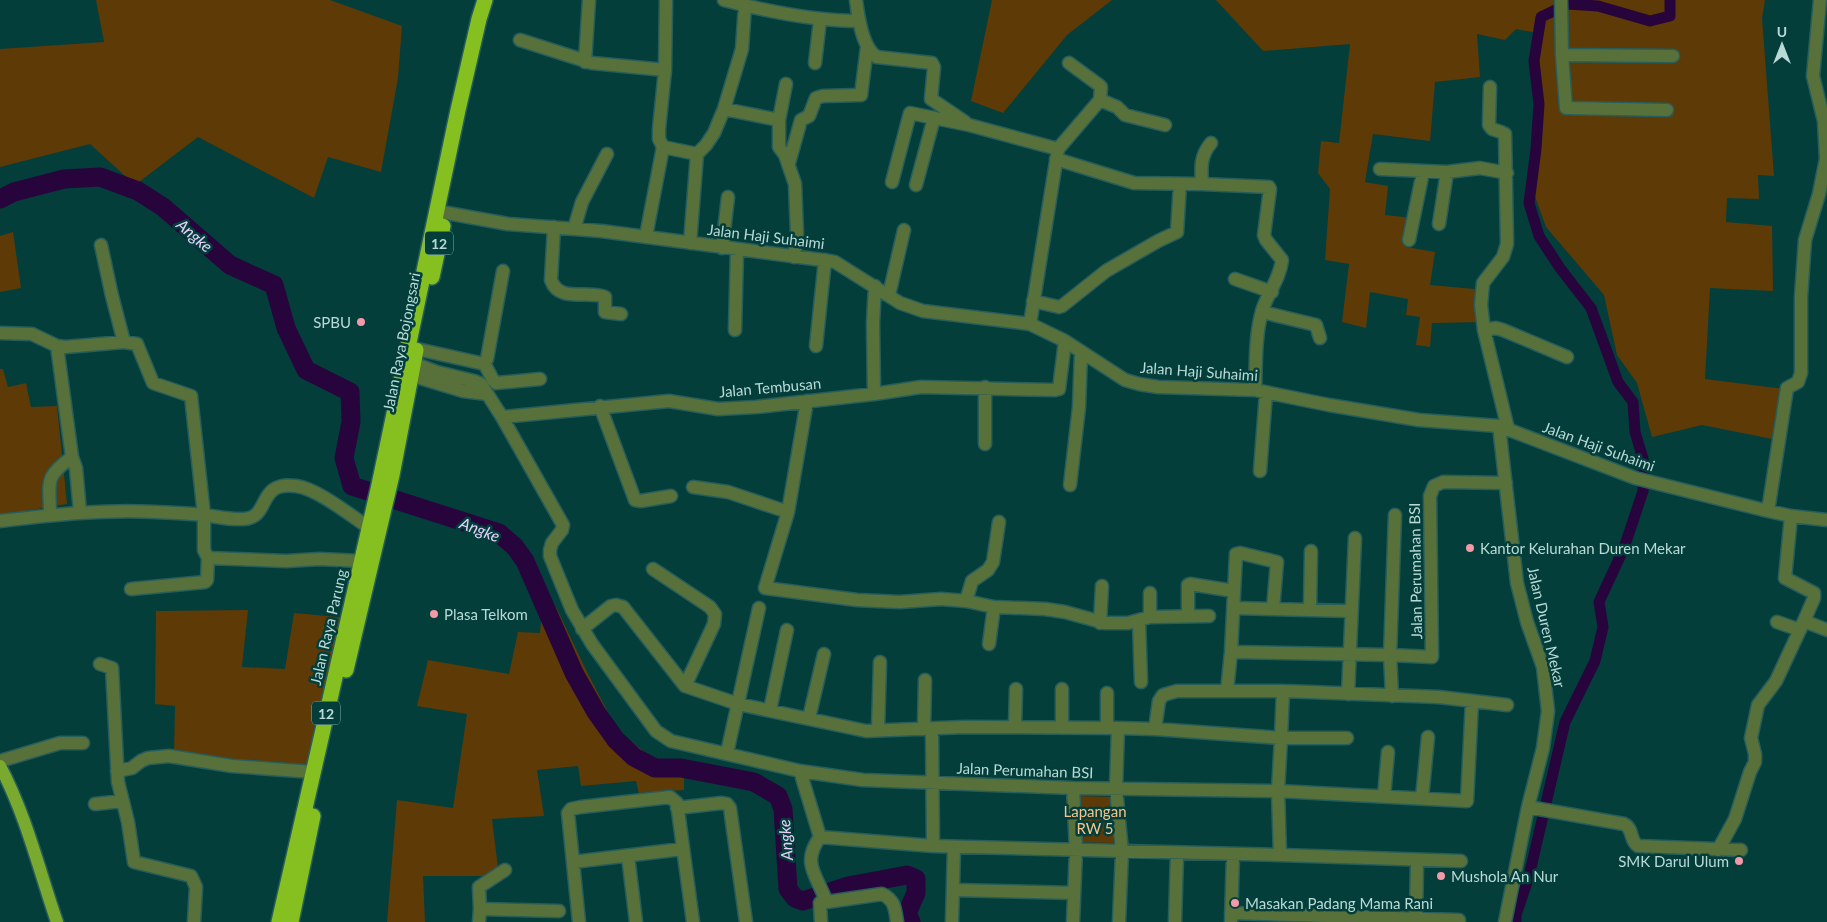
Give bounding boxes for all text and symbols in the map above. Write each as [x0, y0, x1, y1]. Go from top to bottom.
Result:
north arrow [1757, 20, 1807, 70]
text: U [1777, 23, 1787, 40]
water label: Angke [172, 214, 217, 256]
street label: Jalan Haji Suhaimi [706, 220, 826, 252]
road number: 12 [425, 232, 453, 254]
street label: Jalan Raya Bojongsari [379, 271, 423, 413]
place label: SPBU [313, 313, 351, 331]
marker: SPBU [355, 316, 367, 328]
street label: Jalan Haji Suhaimi [1139, 358, 1259, 384]
street label: Jalan Tembusan [718, 374, 822, 400]
street label: Jalan Haji Suhaimi [1540, 417, 1658, 475]
street label: Jalan Perumahan BSI [1405, 502, 1425, 640]
water label: Angke [456, 512, 503, 545]
place label: Kantor Kelurahan Duren Mekar [1480, 539, 1686, 557]
marker: Kantor Kelurahan Duren Mekar [1464, 542, 1476, 554]
street label: Jalan Duren Mekar [1524, 565, 1570, 690]
street label: Jalan Raya Parung [306, 567, 350, 687]
place label: Plasa Telkom [444, 605, 528, 623]
marker: Plasa Telkom [428, 608, 440, 620]
road number: 12 [312, 701, 340, 724]
street label: Jalan Perumahan BSI [956, 759, 1094, 781]
park label: Lapangan RW 5 [1063, 802, 1127, 837]
water label: Angke [774, 818, 796, 862]
place label: SMK Darul Ulum [1618, 852, 1729, 870]
marker: SMK Darul Ulum [1733, 855, 1745, 867]
place label: Mushola An Nur [1451, 867, 1559, 885]
marker: Mushola An Nur [1435, 870, 1447, 882]
place label: Masakan Padang Mama Rani [1245, 894, 1433, 912]
marker: Masakan Padang Mama Rani [1229, 897, 1241, 909]

